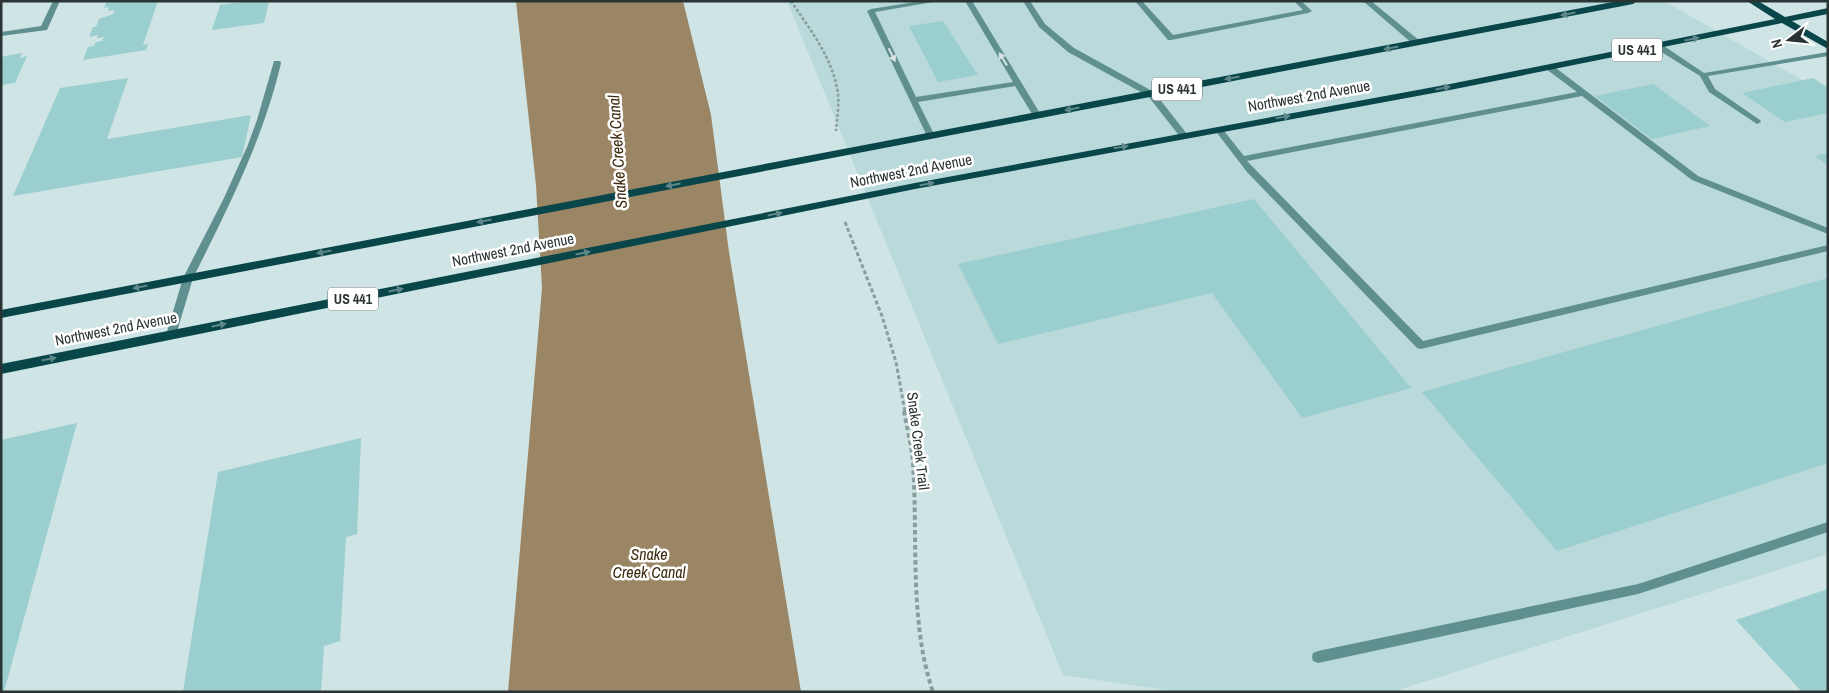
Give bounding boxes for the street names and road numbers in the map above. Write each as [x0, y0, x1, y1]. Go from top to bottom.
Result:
road number: US 441 [1612, 38, 1662, 62]
street label: Northwest 2nd Avenue [1246, 74, 1372, 117]
road number: US 441 [1152, 78, 1202, 100]
street label: Northwest 2nd Avenue [848, 148, 974, 193]
street label: Northwest 2nd Avenue [450, 227, 576, 272]
road number: US 441 [328, 288, 378, 310]
street label: Northwest 2nd Avenue [53, 306, 179, 351]
street label: Snake Creek Trail [902, 391, 935, 491]

